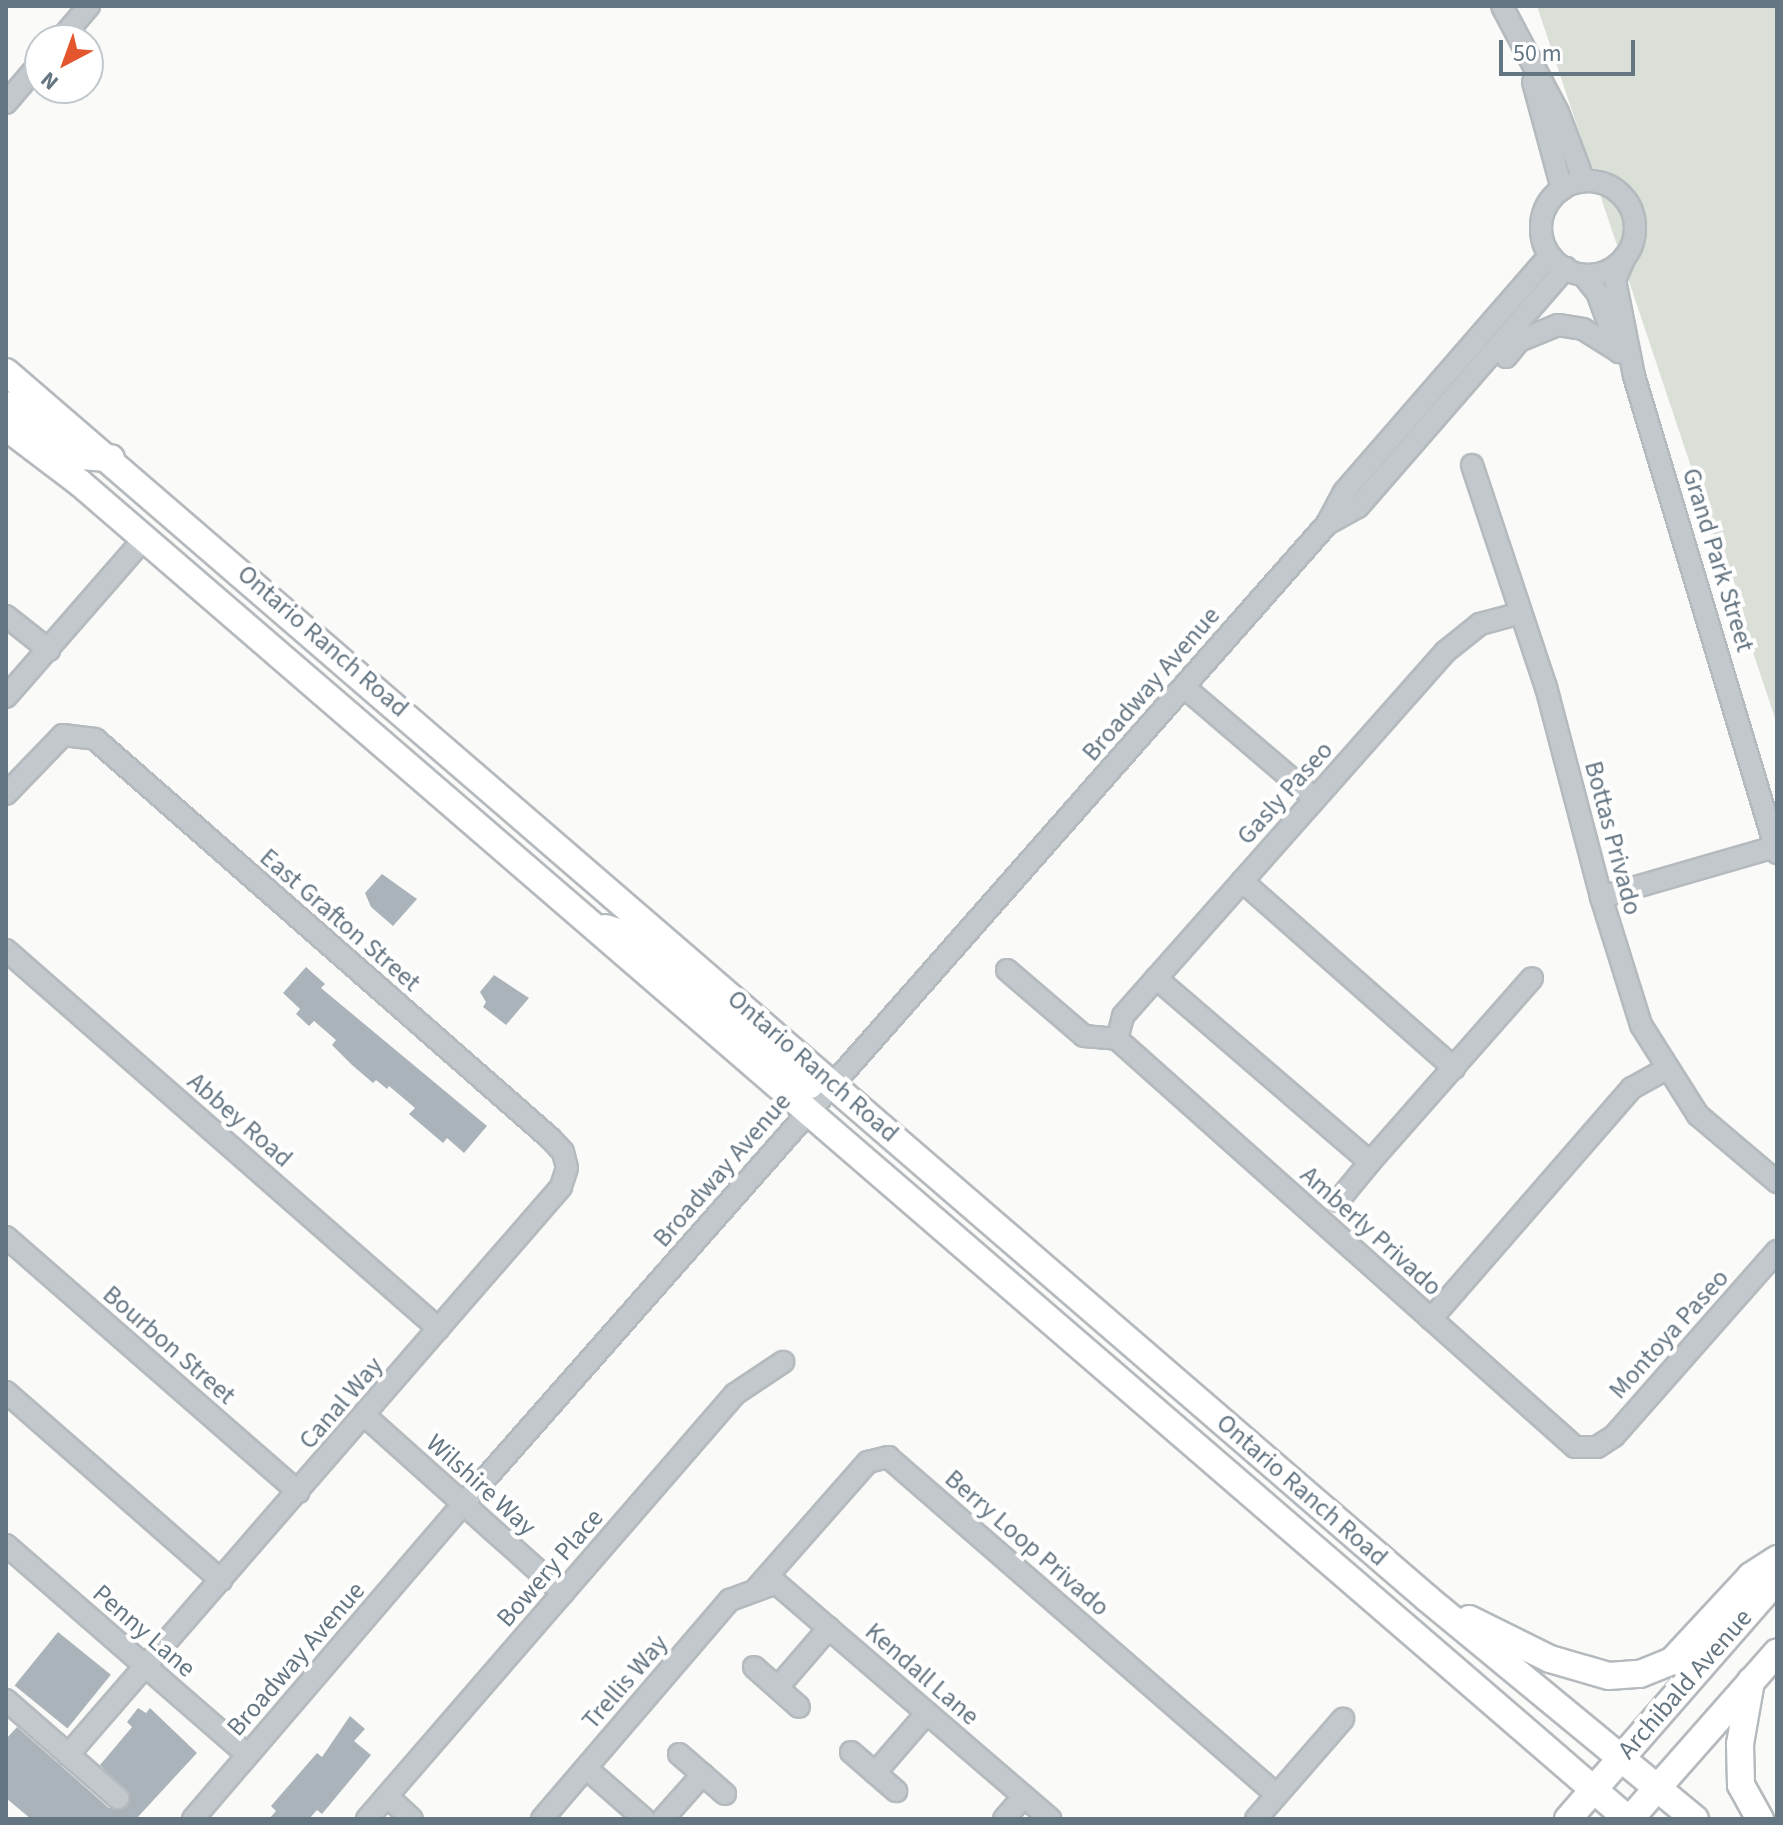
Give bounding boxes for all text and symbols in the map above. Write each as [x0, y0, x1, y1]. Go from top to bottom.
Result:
north arrow [24, 24, 104, 104]
scale bar [1503, 24, 1639, 74]
text: 50 m [1513, 36, 1562, 71]
text: N [34, 64, 66, 97]
street label: Grand Park Street [1675, 464, 1761, 656]
street label: Ontario Ranch Road [231, 558, 415, 724]
street label: Broadway Avenue [1075, 600, 1227, 768]
street label: Gasly Paseo [1230, 735, 1340, 851]
street label: Bottas Privado [1577, 758, 1649, 918]
street label: East Grafton Street [253, 842, 427, 998]
street label: Ontario Ranch Road [721, 983, 905, 1149]
street label: Abbey Road [181, 1066, 299, 1174]
street label: Broadway Avenue [646, 1086, 798, 1254]
street label: Amberly Privado [1294, 1159, 1448, 1303]
street label: Montoya Paseo [1602, 1263, 1736, 1405]
street label: Bourbon Street [96, 1279, 242, 1411]
street label: Canal Way [292, 1350, 390, 1456]
street label: Ontario Ranch Road [1210, 1407, 1394, 1573]
street label: Wilshire Way [420, 1428, 542, 1542]
street label: Berry Loop Privado [938, 1463, 1116, 1623]
street label: Bowery Place [490, 1503, 610, 1633]
street label: Broadway Avenue [220, 1575, 372, 1743]
street label: Penny Lane [86, 1578, 202, 1684]
street label: Archibald Avenue [1611, 1603, 1759, 1765]
street label: Kendall Lane [859, 1616, 985, 1732]
street label: Trellis Way [575, 1628, 675, 1736]

